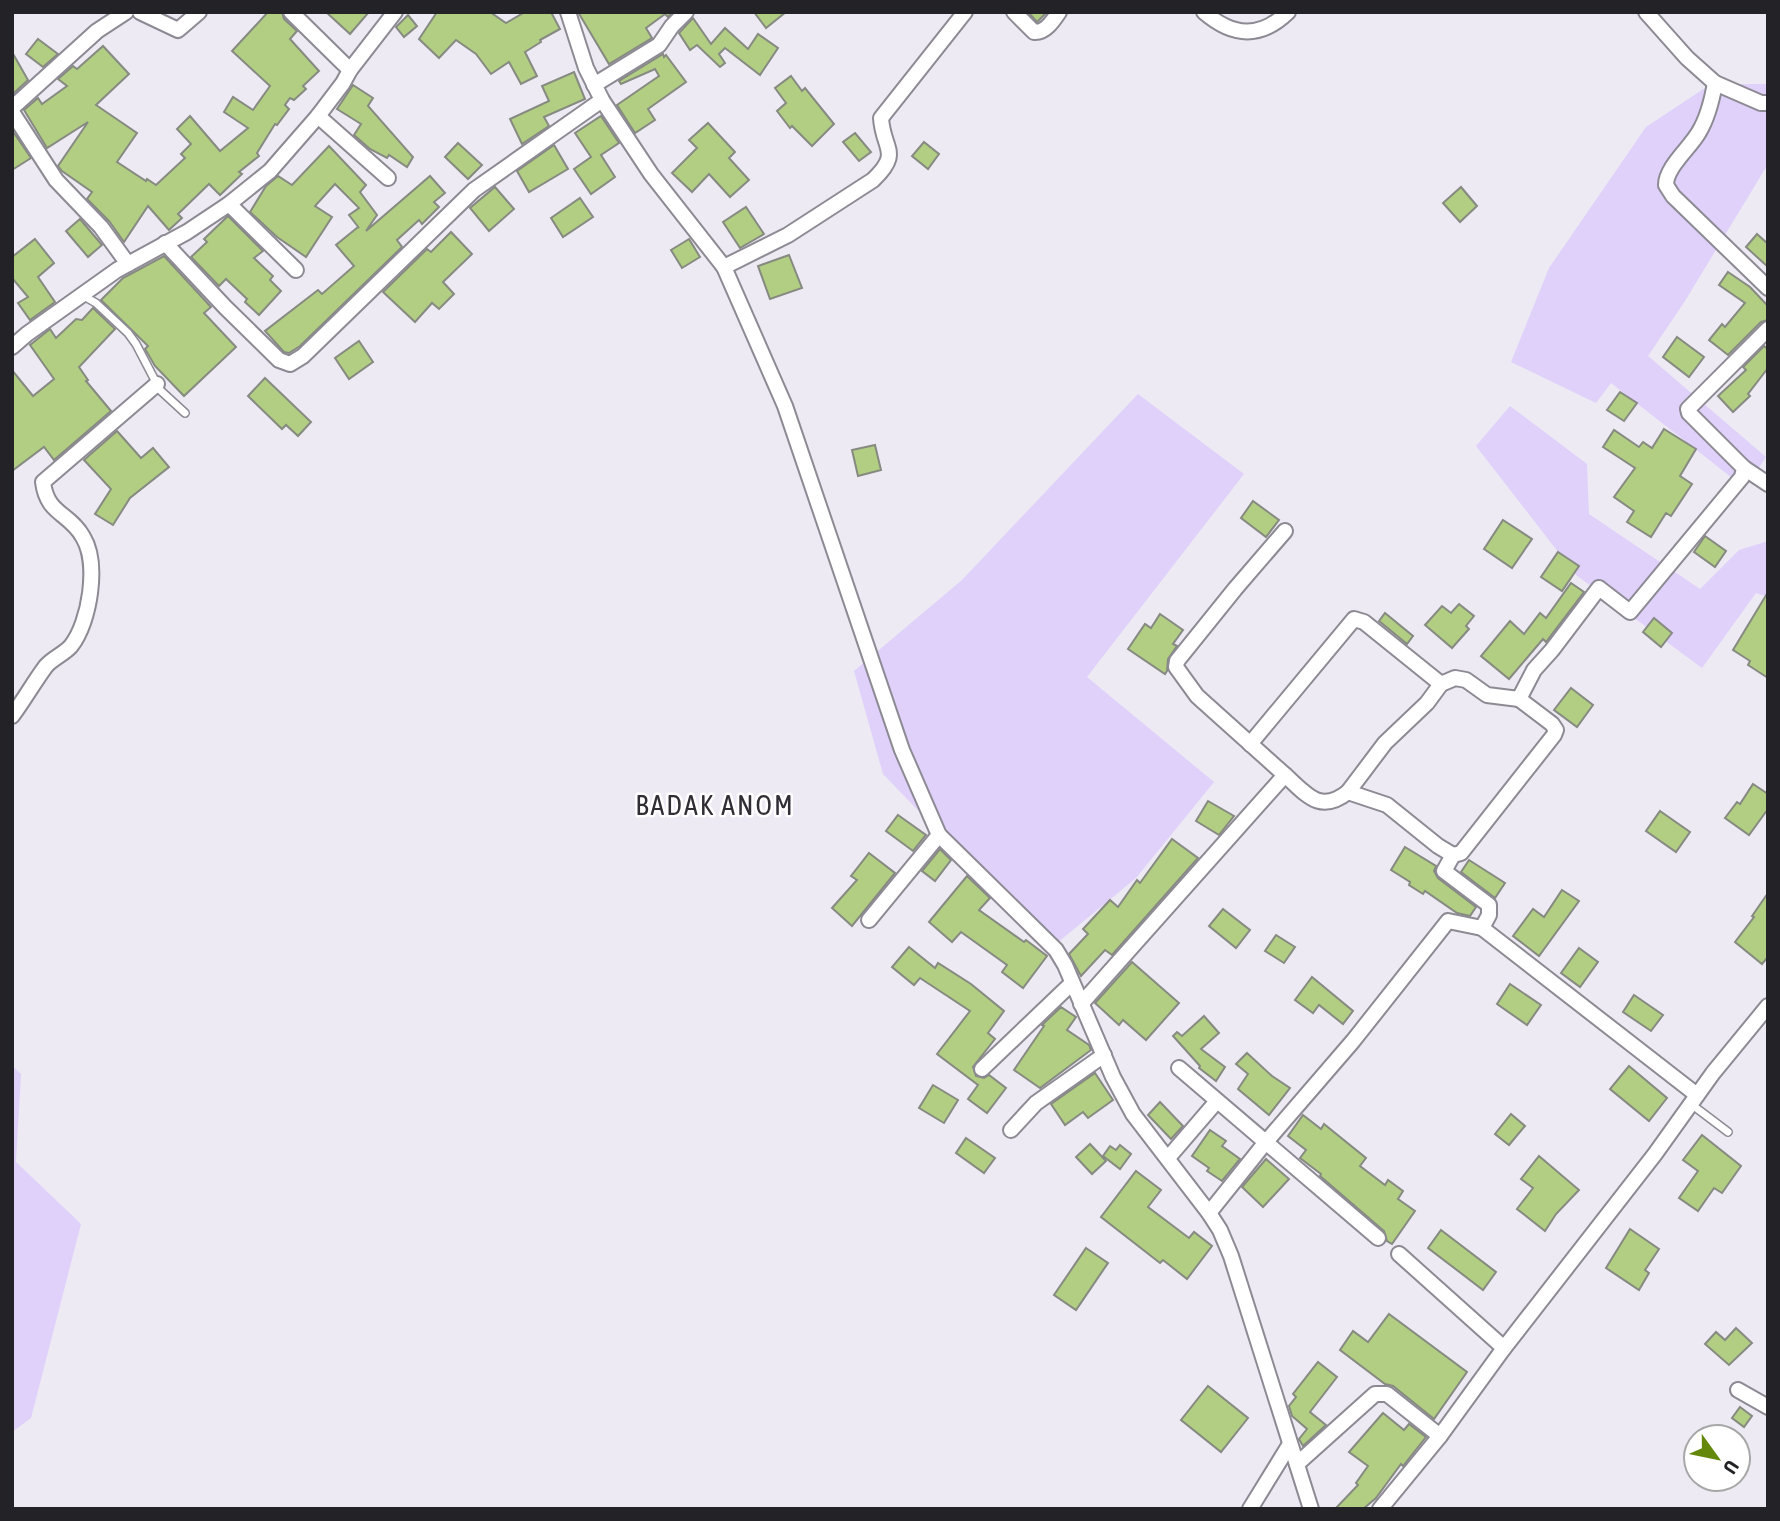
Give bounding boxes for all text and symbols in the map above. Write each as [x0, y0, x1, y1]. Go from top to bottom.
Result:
district label: BADAK ANOM [635, 789, 795, 821]
north arrow [1682, 1423, 1752, 1493]
text: U [1719, 1457, 1744, 1478]

